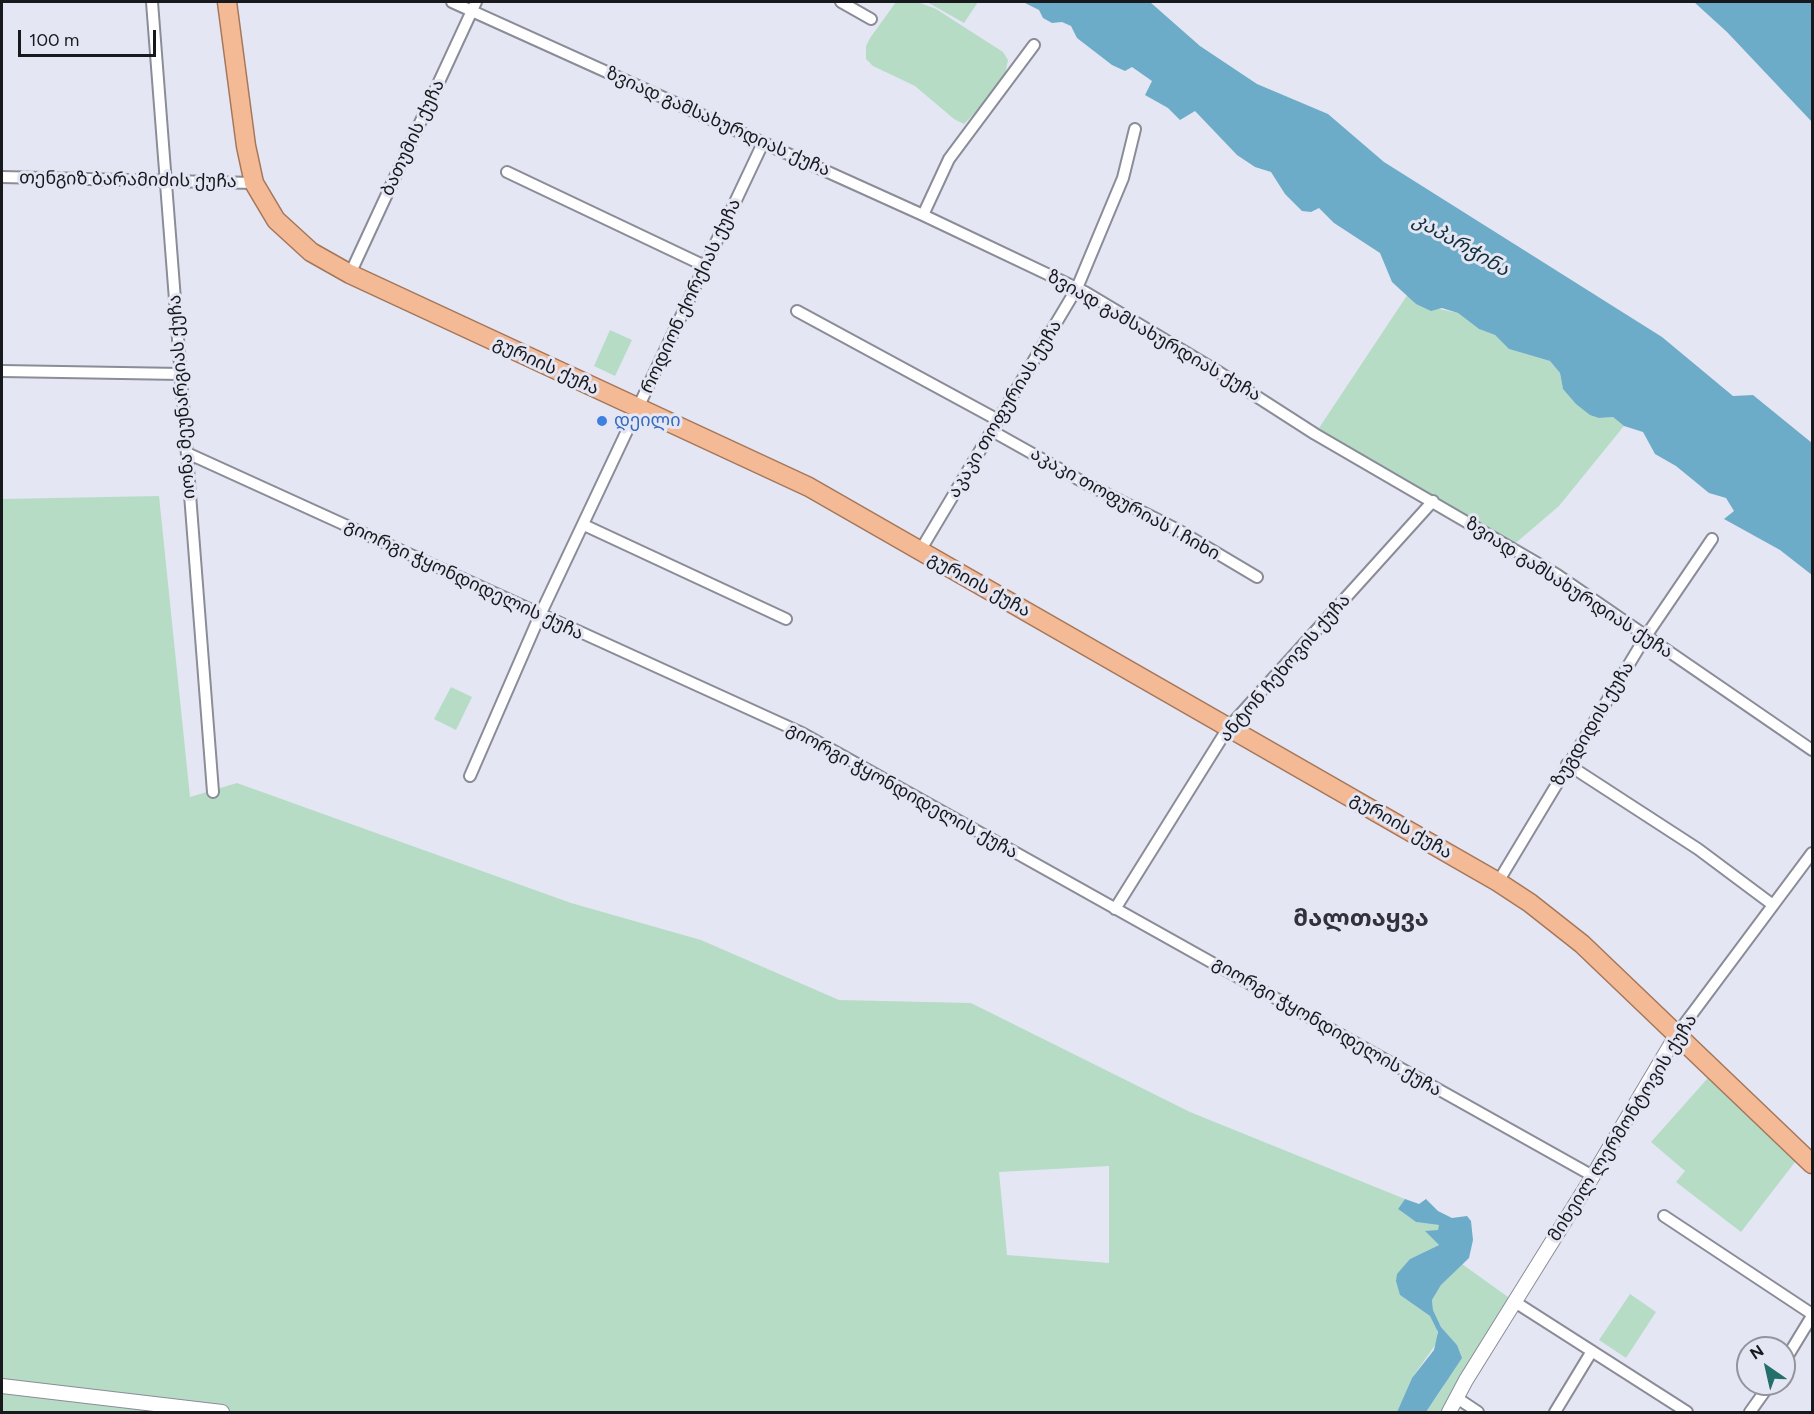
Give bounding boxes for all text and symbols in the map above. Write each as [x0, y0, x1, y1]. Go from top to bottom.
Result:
scale bar [21, 18, 159, 56]
text: 100 m [29, 29, 79, 51]
street label: ზვიად გამსახურდიას ქუჩა [603, 63, 833, 181]
street label: ბათუმის ქუჩა [377, 76, 449, 200]
street label: თენგიზ ბარამიძის ქუჩა [19, 167, 237, 193]
street label: როდიონ ქორქიას ქუჩა [636, 195, 746, 397]
water label: კაპარჭინა [1409, 208, 1513, 282]
street label: ზვიად გამსახურდიას ქუჩა [1043, 266, 1265, 406]
street label: იონა მეუნარგიას ქუჩა [164, 294, 200, 500]
street label: აკაკი თოფურიას ქუჩა [943, 316, 1067, 502]
street label: გურიის ქუჩა [490, 332, 602, 400]
place label: დეილი [614, 410, 681, 432]
marker: დეილი [595, 414, 609, 428]
street label: აკაკი თოფურიას I ჩიხი [1027, 443, 1223, 565]
street label: ზვიად გამსახურდიას ქუჩა [1461, 513, 1677, 663]
street label: გიორგი ჭყონდიდელის ქუჩა [341, 515, 587, 645]
street label: გურიის ქუჩა [924, 548, 1034, 622]
street label: ანტონ ჩეხოვის ქუჩა [1215, 590, 1355, 746]
street label: ზუგდიდის ქუჩა [1547, 658, 1639, 790]
street label: გიორგი ჭყონდიდელის ქუჩა [783, 718, 1021, 864]
street label: გურიის ქუჩა [1346, 788, 1456, 864]
district label: მალთაყვა [1293, 905, 1429, 933]
street label: გიორგი ჭყონდიდელის ქუჩა [1209, 952, 1445, 1102]
street label: მიხეილ ლერმონტოვის ქუჩა [1544, 1010, 1702, 1246]
north arrow [1736, 1336, 1796, 1396]
text: N [1746, 1341, 1767, 1364]

